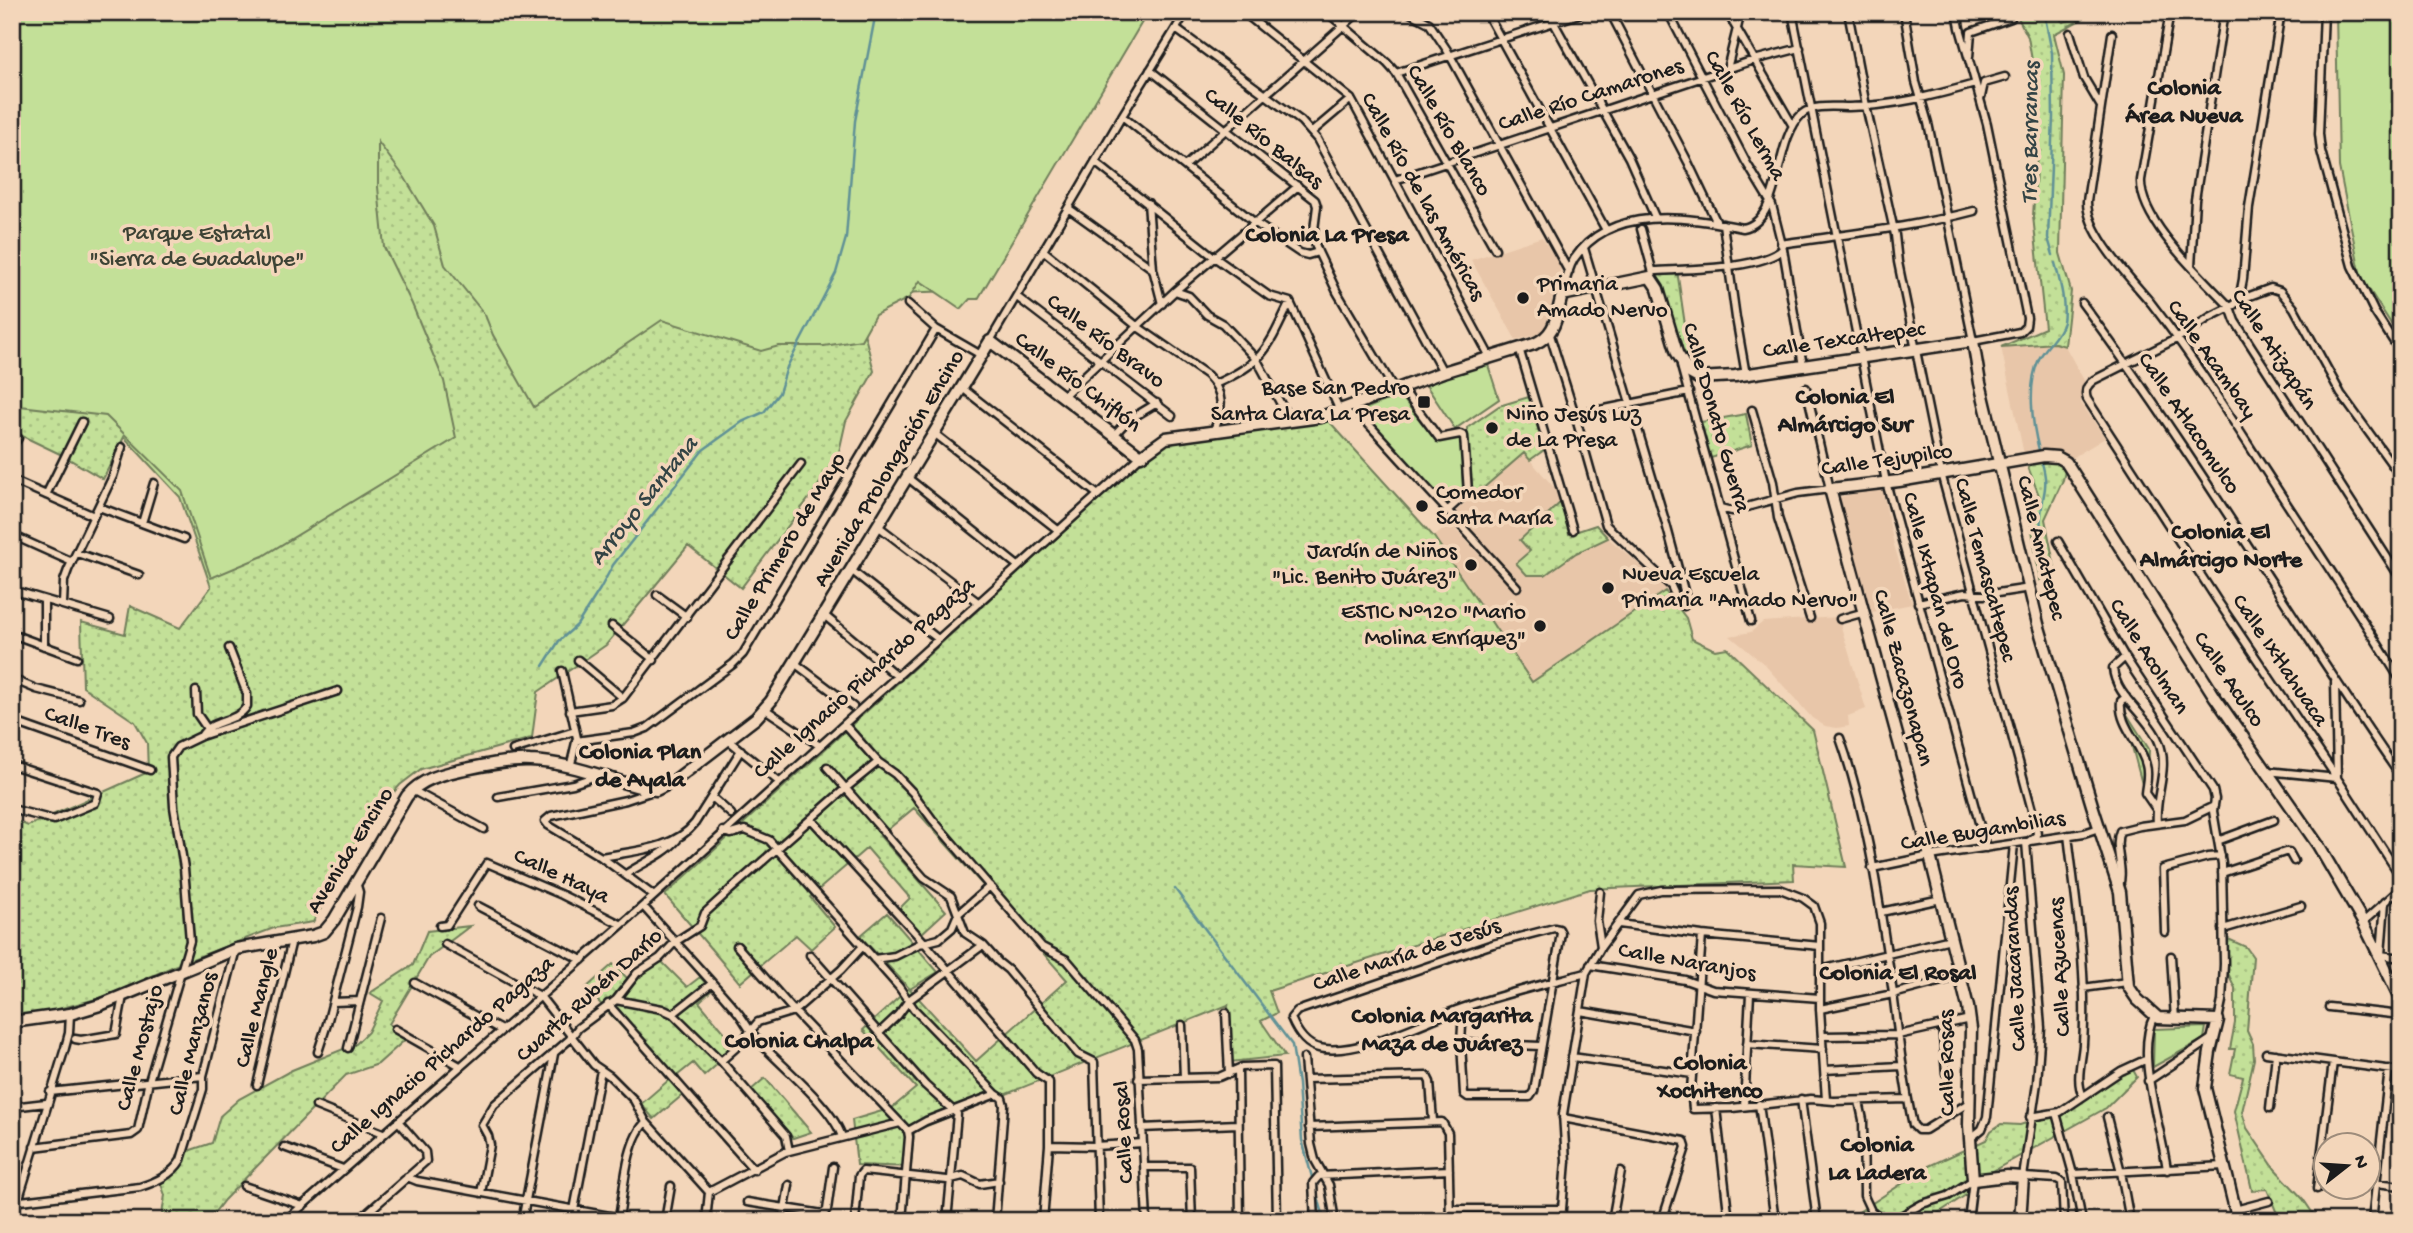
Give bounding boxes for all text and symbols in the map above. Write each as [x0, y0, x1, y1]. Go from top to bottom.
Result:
street label: Calle Río Lerma [1697, 46, 1791, 187]
street label: Calle Río Camarones [1495, 53, 1687, 139]
water label: Tres Barrancas [2016, 59, 2048, 204]
street label: Calle Río Blanco [1399, 60, 1497, 202]
district label: Colonia Área Nueva [2124, 75, 2244, 132]
street label: Calle Río Balsas [1198, 82, 1329, 196]
street label: Calle Río de las Américas [1354, 88, 1491, 306]
park label: Parque Estatal "Sierra de Guadalupe" [89, 221, 305, 274]
district label: Colonia La Presa [1246, 222, 1410, 251]
place label: Primaria Amado Nervo [1536, 272, 1668, 325]
street label: Calle Atizapán [2224, 285, 2322, 416]
street label: Calle Río Bravo [1040, 289, 1170, 396]
marker: Primaria Amado Nervo [1515, 290, 1531, 306]
street label: Calle Acambay [2160, 295, 2262, 425]
street label: Calle Texcaltepec [1761, 316, 1928, 366]
street label: Calle Donato Guerra [1675, 320, 1755, 517]
street label: Calle Río Chiflón [1008, 327, 1146, 440]
street label: Avenida Prolongación Encino [808, 346, 972, 592]
street label: Calle Atlacomulco [2131, 348, 2245, 500]
place label: Base San Pedro Santa Clara La Presa [1211, 376, 1411, 429]
district label: Colonia El Almárcigo Sur [1777, 384, 1915, 441]
marker: Base San Pedro Santa Clara La Presa [1416, 394, 1432, 410]
place label: Niño Jesús Luz de La Presa [1506, 402, 1642, 455]
marker: Niño Jesús Luz de La Presa [1484, 420, 1500, 436]
water label: Arroyo Santana [584, 430, 707, 572]
street label: Calle Tejupilco [1820, 438, 1954, 484]
street label: Calle Primero de Mayo [719, 448, 853, 646]
street label: Calle Amatepec [2009, 473, 2071, 624]
street label: Calle Temascaltepec [1947, 475, 2022, 666]
place label: Comedor Santa María [1436, 480, 1554, 533]
street label: Calle Ixtapan del Oro [1895, 490, 1973, 692]
marker: Comedor Santa María [1414, 498, 1430, 514]
district label: Colonia El Almárcigo Norte [2139, 519, 2304, 576]
place label: Jardín de Niños "Lic. Benito Juárez" [1272, 539, 1458, 592]
marker: Jardín de Niños "Lic. Benito Juárez" [1463, 557, 1479, 573]
place label: Nueva Escuela Primaria "Amado Nervo" [1621, 562, 1858, 615]
street label: Calle Ignacio Pichardo Pagaza [749, 571, 982, 786]
marker: Nueva Escuela Primaria "Amado Nervo" [1600, 580, 1616, 596]
street label: Calle Zacazonapan [1865, 587, 1939, 769]
street label: Calle Ixtlahuaca [2225, 590, 2334, 733]
street label: Calle Acolman [2102, 594, 2194, 720]
place label: ESTIC N°120 "Mario Molina Enríquez" [1341, 600, 1526, 653]
marker: ESTIC N°120 "Mario Molina Enríquez" [1532, 618, 1548, 634]
street label: Calle Aculco [2186, 627, 2270, 733]
street label: Calle Tres [40, 701, 134, 757]
district label: Colonia Plan de Ayala [579, 739, 702, 796]
street label: Avenida Encino [301, 783, 401, 919]
street label: Calle Bugambilias [1899, 806, 2068, 858]
street label: Calle Haya [509, 843, 614, 911]
street label: Calle Jacarandas [1998, 885, 2034, 1052]
street label: Calle Azucenas [2044, 896, 2078, 1037]
street label: Calle María de Jesús [1310, 913, 1505, 999]
street label: Cuarta Rubén Darío [511, 923, 669, 1069]
street label: Calle Naranjos [1616, 938, 1759, 988]
street label: Calle Mangle [230, 944, 286, 1071]
street label: Calle Ignacio Pichardo Pagaza [325, 950, 562, 1161]
district label: Colonia El Rosal [1819, 960, 1977, 989]
street label: Calle Manzanos [163, 969, 225, 1118]
street label: Calle Mostajo [111, 982, 171, 1114]
district label: Colonia Margarita Maza de Juárez [1351, 1003, 1534, 1060]
street label: Calle Rosas [1934, 1009, 1962, 1116]
district label: Colonia Chalpa [725, 1028, 875, 1057]
district label: Colonia Xochitenco [1656, 1050, 1763, 1107]
street label: Calle Rosal [1109, 1080, 1141, 1184]
district label: Colonia La Ladera [1828, 1132, 1928, 1189]
north arrow [2312, 1132, 2382, 1202]
text: N [2347, 1153, 2373, 1171]

